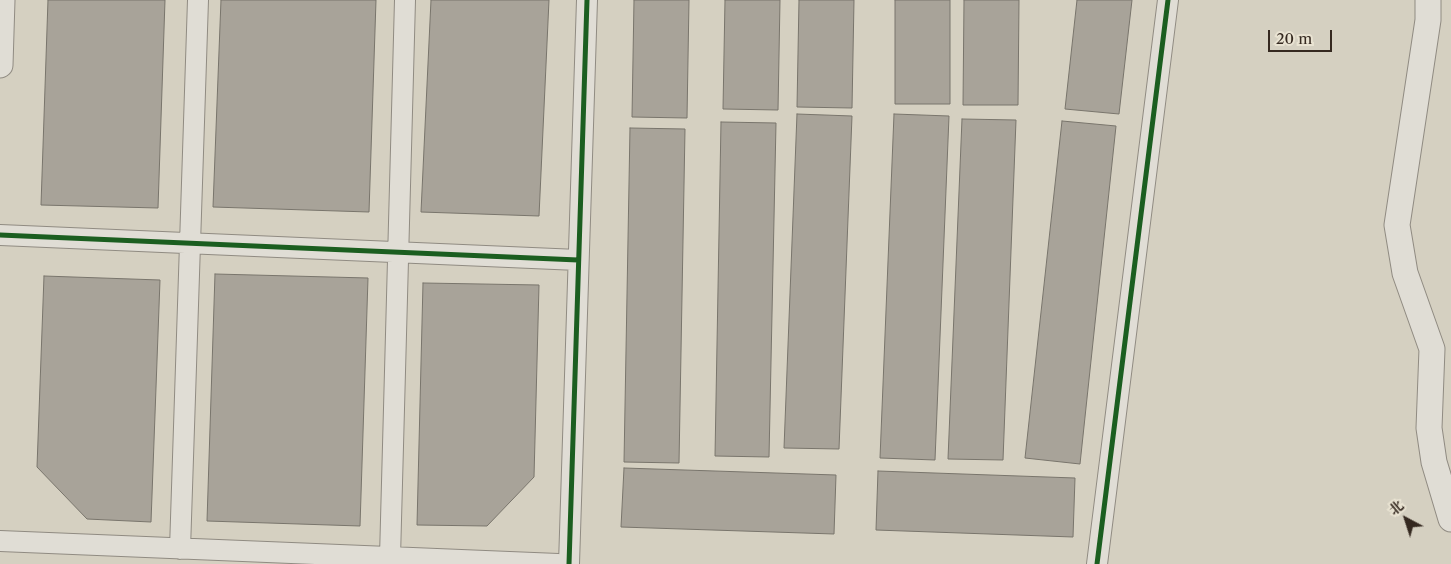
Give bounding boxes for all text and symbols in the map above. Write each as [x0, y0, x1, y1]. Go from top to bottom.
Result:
scale bar [1271, 20, 1335, 52]
text: 20 m [1276, 29, 1312, 48]
north arrow [1381, 494, 1431, 544]
text: 北 [1385, 496, 1408, 519]

